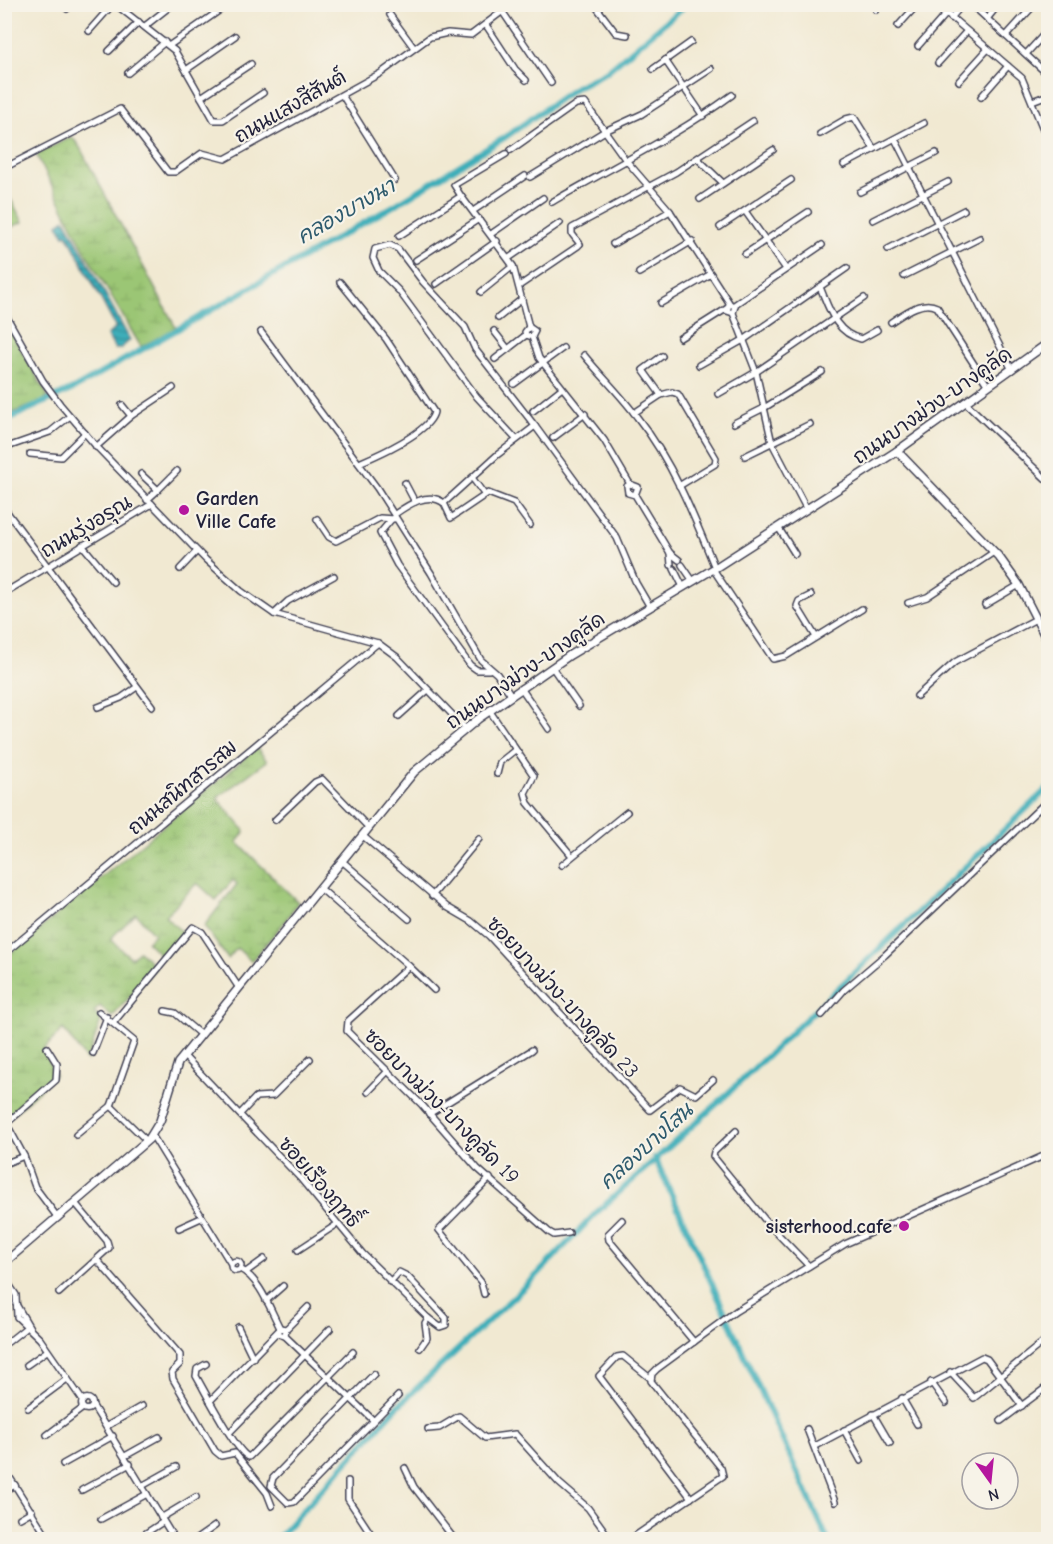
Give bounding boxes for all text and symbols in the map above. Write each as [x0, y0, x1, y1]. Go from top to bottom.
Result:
street label: ถนนแสงสีสันต์ [229, 63, 350, 148]
water label: คลองบางนา [293, 172, 401, 249]
street label: ถนนบางม่วง-บางคูลัด [847, 340, 1018, 472]
place label: Garden Ville Cafe [196, 487, 276, 533]
street label: ถนนรุ่งอรุณ [36, 488, 138, 566]
marker: Garden Ville Cafe [177, 503, 191, 517]
street label: ถนนบางม่วง-บางคูลัด [440, 605, 611, 737]
street label: ถนนสนิทสารสม [123, 734, 241, 840]
street label: ซอยบางม่วง-บางคูลัด 23 [479, 911, 645, 1085]
street label: ซอยบางม่วง-บางคูลัด 19 [357, 1023, 525, 1191]
water label: คลองบางโสน [593, 1096, 698, 1194]
street label: ซอยเรืองฤทธิ์ [272, 1127, 371, 1234]
place label: sisterhood.cafe [765, 1215, 892, 1238]
marker: sisterhood.cafe [897, 1219, 911, 1233]
north arrow [960, 1451, 1020, 1511]
text: N [986, 1484, 1001, 1505]

